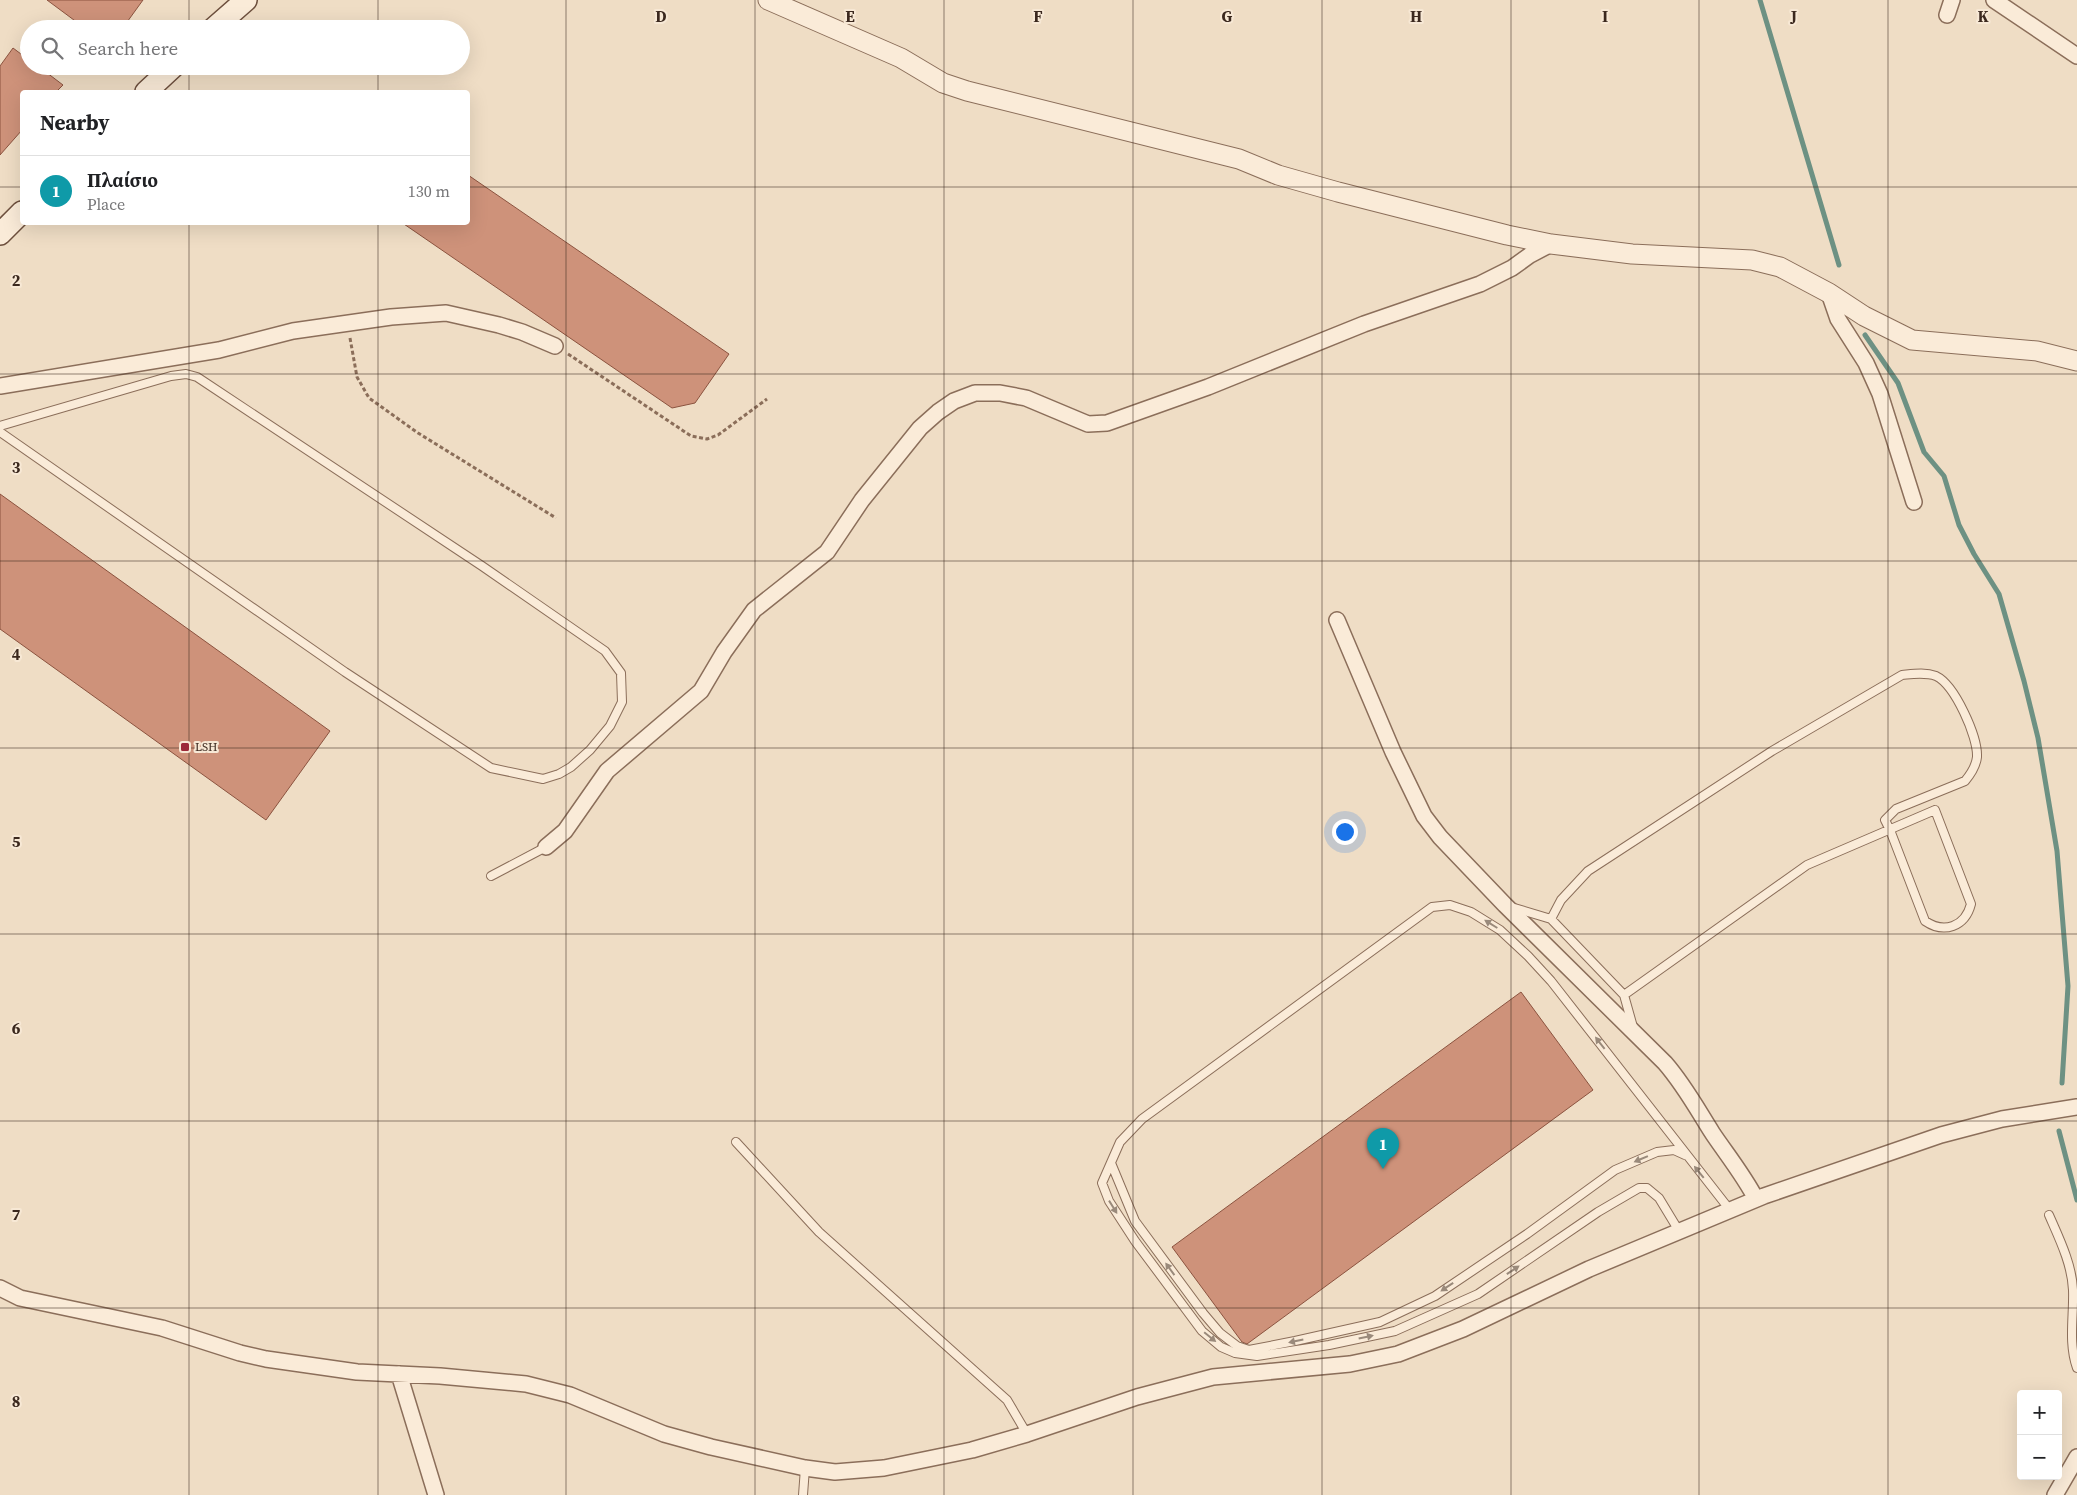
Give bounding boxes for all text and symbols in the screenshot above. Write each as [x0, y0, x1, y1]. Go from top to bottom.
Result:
text: D [655, 5, 667, 27]
text: E [845, 5, 855, 27]
text: F [1033, 5, 1043, 27]
text: G [1222, 5, 1233, 27]
text: H [1410, 5, 1422, 27]
text: I [1602, 5, 1608, 27]
text: J [1790, 5, 1797, 27]
text: K [1977, 5, 1989, 27]
search box [20, 20, 470, 75]
icon: search [38, 34, 66, 62]
text: Search here [78, 35, 178, 61]
text: Nearby [40, 108, 110, 137]
text: Πλαίσιο [87, 167, 158, 193]
text: 1 [52, 180, 60, 202]
text: 130 m [408, 180, 450, 202]
text: Place [87, 193, 125, 215]
text: 2 [12, 269, 21, 291]
text: 3 [12, 456, 21, 478]
text: 4 [12, 643, 21, 665]
place label: LSH [195, 739, 217, 755]
marker: LSH [179, 741, 191, 753]
your location [1332, 819, 1358, 845]
text: 5 [12, 830, 21, 852]
one-way arrow [1484, 919, 1497, 929]
text: 6 [12, 1017, 21, 1039]
one-way arrow [1594, 1037, 1605, 1050]
pin: 1 [1367, 1128, 1399, 1169]
one-way arrow [1634, 1155, 1648, 1163]
one-way arrow [1693, 1166, 1704, 1179]
one-way arrow [1109, 1201, 1118, 1214]
text: 7 [12, 1203, 21, 1225]
one-way arrow [1165, 1263, 1176, 1276]
one-way arrow [1506, 1265, 1519, 1275]
one-way arrow [1441, 1282, 1454, 1292]
one-way arrow [1203, 1332, 1216, 1343]
one-way arrow [1358, 1333, 1374, 1341]
one-way arrow [1288, 1337, 1303, 1345]
text: 8 [12, 1390, 20, 1412]
map controls [2017, 1390, 2062, 1480]
button: + [2017, 1390, 2062, 1435]
button: − [2017, 1435, 2062, 1480]

